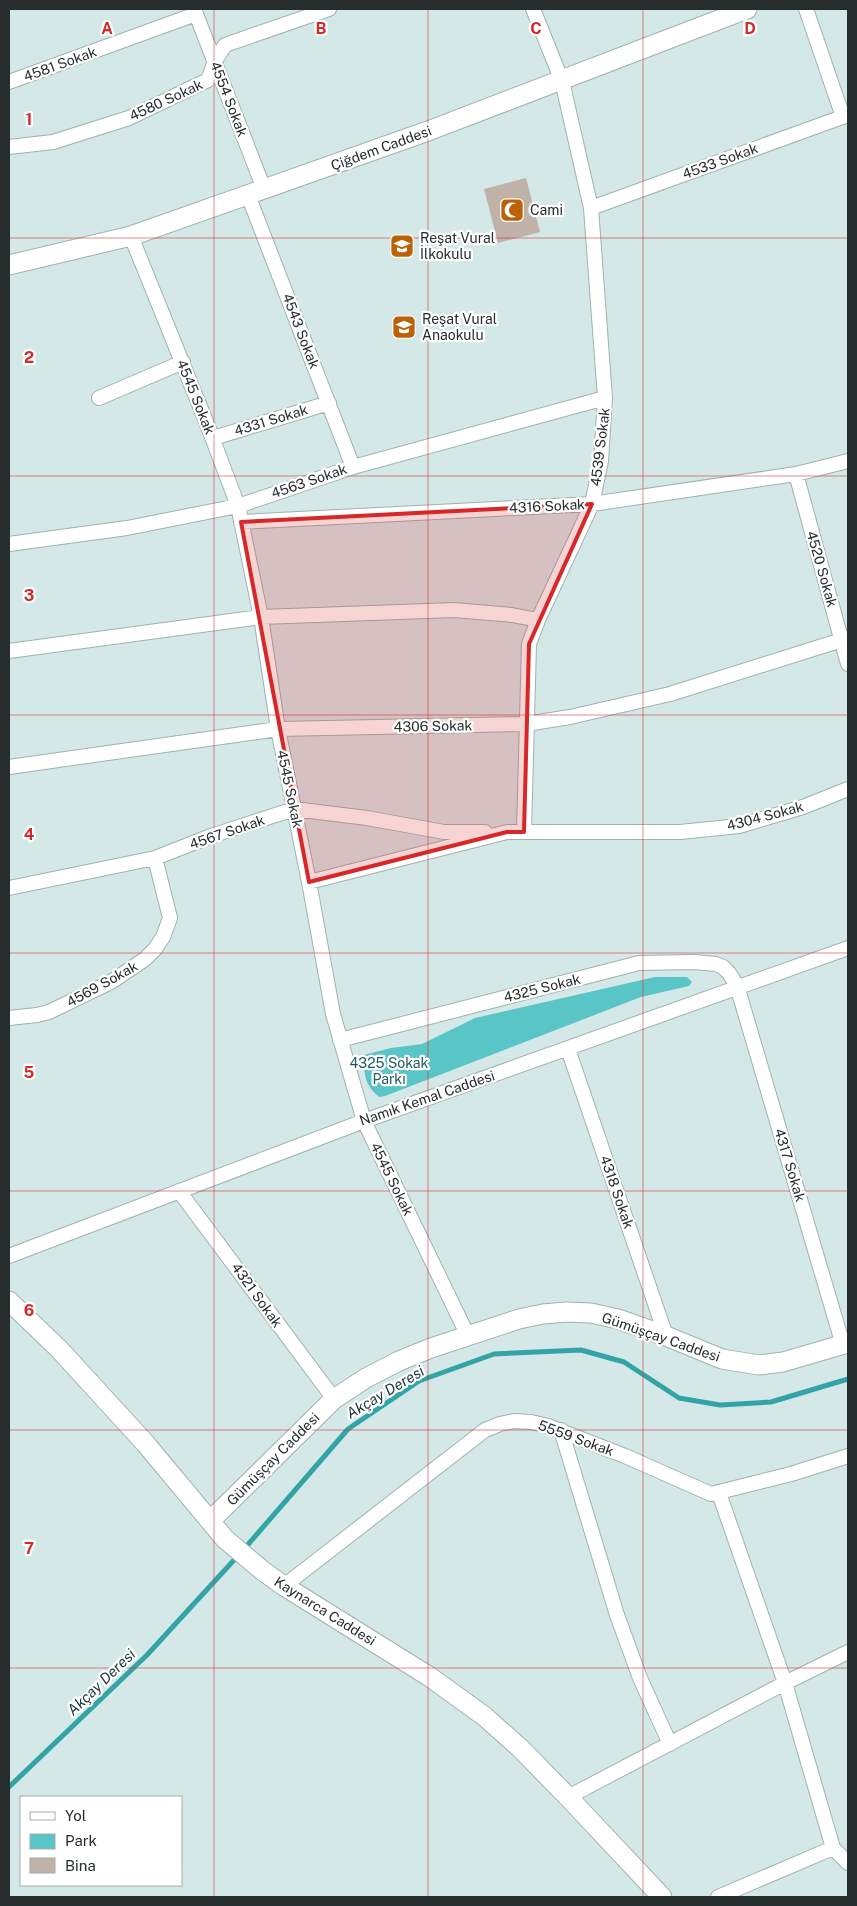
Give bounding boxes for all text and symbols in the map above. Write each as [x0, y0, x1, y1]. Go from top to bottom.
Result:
text: A [101, 19, 113, 38]
text: B [316, 19, 327, 38]
text: C [530, 19, 542, 38]
text: D [744, 19, 756, 38]
street label: 4581 Sokak [21, 43, 99, 85]
street label: 4554 Sokak [207, 59, 251, 139]
street label: 4580 Sokak [127, 76, 205, 124]
text: 1 [26, 110, 32, 129]
street label: Çiğdem Caddesi [329, 122, 433, 174]
street label: 4533 Sokak [680, 140, 760, 182]
mosque icon: Cami [499, 197, 525, 223]
place label: Cami [530, 202, 563, 218]
place label: Reşat Vural İlkokulu [420, 230, 495, 262]
school or university icon: Reşat Vural İlkokulu [389, 233, 415, 259]
street label: 4543 Sokak [279, 291, 323, 371]
place label: Reşat Vural Anaokulu [422, 311, 497, 343]
school or university icon: Reşat Vural Anaokulu [391, 314, 417, 340]
text: 2 [24, 348, 34, 367]
street label: 4545 Sokak [174, 357, 218, 437]
street label: 4331 Sokak [232, 401, 310, 439]
street label: 4539 Sokak [587, 407, 613, 487]
street label: 4563 Sokak [269, 461, 349, 501]
street label: 4316 Sokak [509, 496, 586, 516]
street label: 4520 Sokak [803, 529, 841, 609]
text: 3 [24, 586, 34, 605]
street label: 4306 Sokak [394, 717, 473, 735]
street label: 4545 Sokak [274, 749, 306, 830]
street label: 4304 Sokak [725, 798, 805, 834]
street label: 4567 Sokak [187, 812, 267, 852]
text: 4 [24, 825, 35, 844]
street label: 4569 Sokak [64, 958, 141, 1010]
street label: 4325 Sokak [502, 971, 582, 1005]
park label: 4325 Sokak Parkı [350, 1055, 429, 1087]
text: 5 [24, 1063, 35, 1082]
street label: Namık Kemal Caddesi [357, 1067, 497, 1129]
street label: 4317 Sokak [771, 1126, 809, 1204]
street label: 4545 Sokak [367, 1140, 417, 1218]
street label: 4318 Sokak [597, 1153, 637, 1231]
street label: 4321 Sokak [228, 1260, 286, 1330]
text: 6 [24, 1301, 34, 1320]
street label: Gümüşçay Caddesi [600, 1309, 722, 1365]
water label: Akçay Deresi [343, 1362, 427, 1422]
street label: Gümüşçay Caddesi [223, 1409, 323, 1509]
street label: 5559 Sokak [536, 1417, 616, 1459]
text: 7 [24, 1539, 34, 1558]
street label: Kaynarca Caddesi [271, 1573, 379, 1649]
water label: Akçay Deresi [64, 1645, 139, 1719]
legend [20, 1796, 182, 1886]
text: Yol [65, 1807, 86, 1824]
text: Park [65, 1832, 97, 1849]
text: Bina [65, 1857, 96, 1874]

